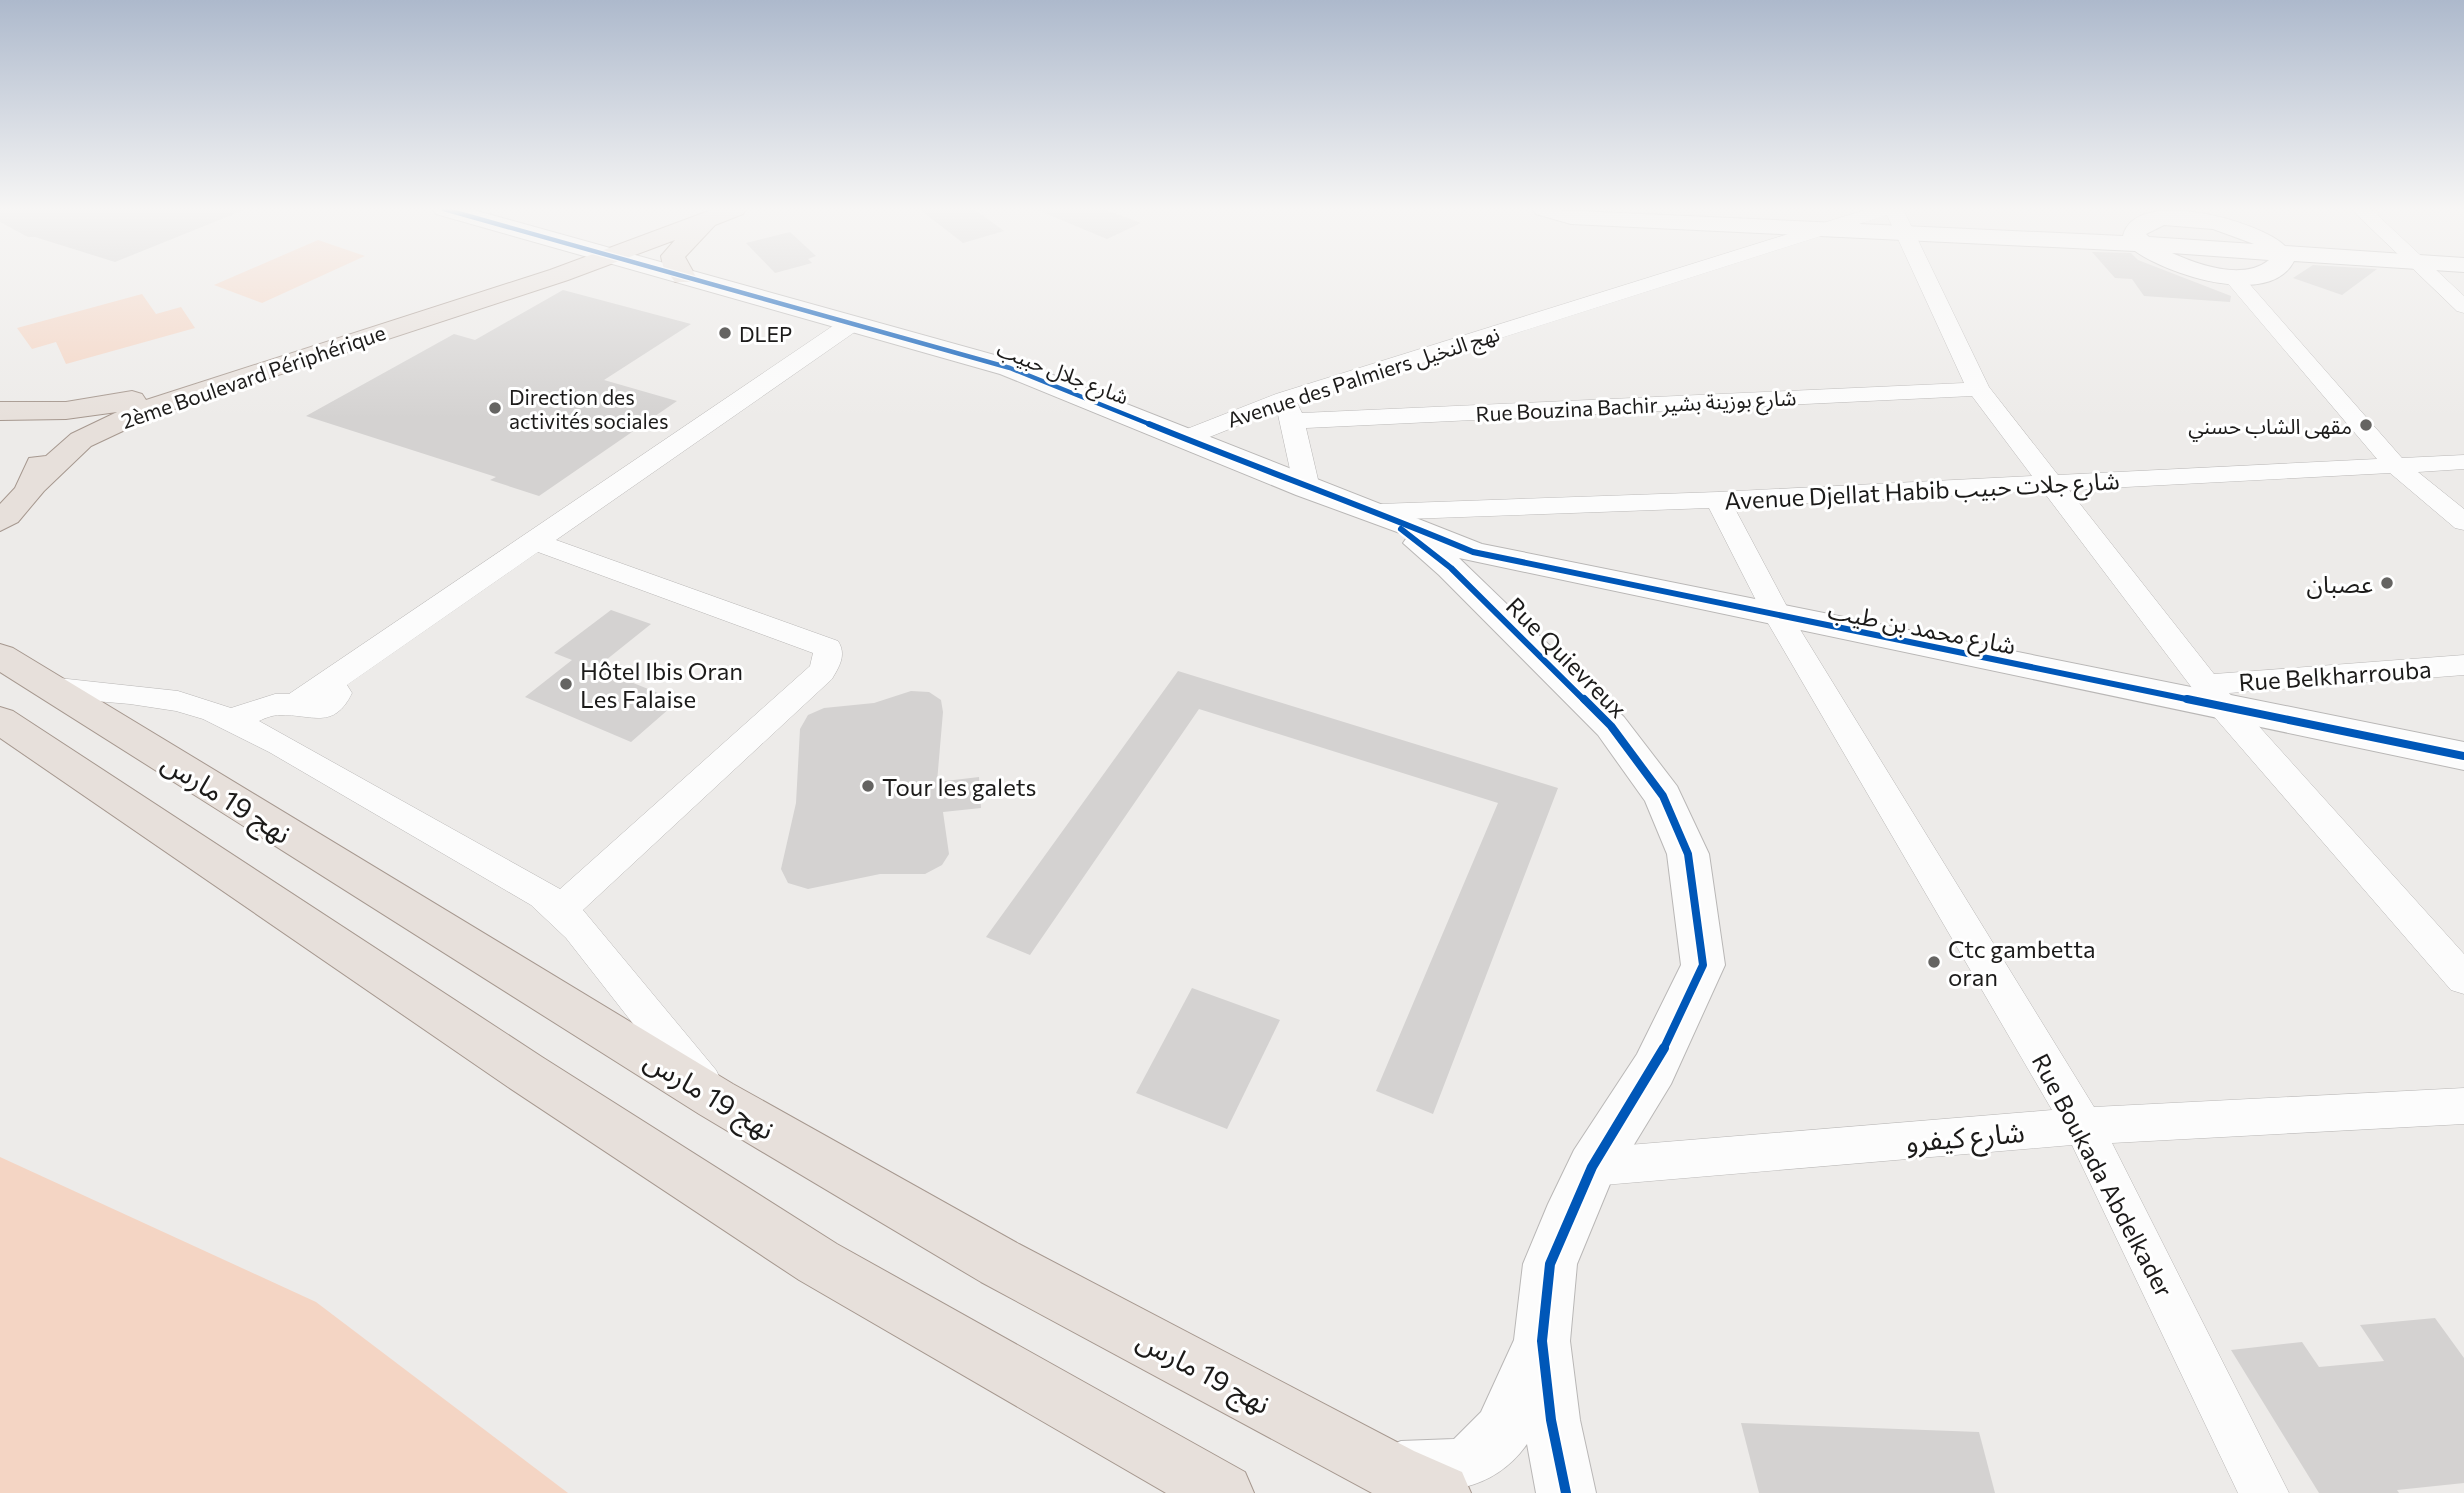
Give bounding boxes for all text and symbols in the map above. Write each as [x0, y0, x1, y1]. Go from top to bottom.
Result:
street label: 2ème Boulevard Périphérique [118, 319, 388, 433]
street label: Avenue des Palmiers نهج النخيل [1224, 320, 1504, 436]
place label: DLEP [739, 321, 792, 346]
marker: DLEP [717, 325, 733, 341]
street label: شارع جلال حبيب [992, 335, 1132, 412]
place label: Direction des activités sociales [509, 384, 669, 433]
street label: Rue Bouzina Bachir شارع بوزينة بشير [1475, 384, 1797, 430]
marker: Direction des activités sociales [487, 400, 503, 416]
place label: مقهى الشاب حسني [2188, 413, 2352, 442]
marker: مقهى الشاب حسني [2358, 417, 2374, 433]
street label: Avenue Djellat Habib شارع جلات حبيب [1724, 465, 2121, 519]
place label: عصبان [2306, 569, 2373, 599]
marker: عصبان [2379, 575, 2395, 591]
street label: Rue Quievreux [1501, 591, 1633, 723]
street label: شارع محمد بن طيب [1825, 595, 2018, 663]
street label: Rue Belkharrouba [2238, 654, 2432, 696]
place label: Hôtel Ibis Oran Les Falaise [580, 656, 743, 713]
marker: Hôtel Ibis Oran Les Falaise [558, 676, 574, 692]
street label: نهج 19 مارس [154, 744, 298, 854]
place label: Tour les galets [882, 772, 1036, 801]
marker: Tour les galets [860, 778, 876, 794]
place label: Ctc gambetta oran [1948, 934, 2096, 991]
marker: Ctc gambetta oran [1926, 954, 1942, 970]
street label: نهج 19 مارس [636, 1042, 781, 1150]
street label: Rue Boukada Abdelkader [2026, 1048, 2180, 1302]
street label: شارع كيفرو [1904, 1114, 2026, 1163]
street label: نهج 19 مارس [1129, 1322, 1276, 1425]

